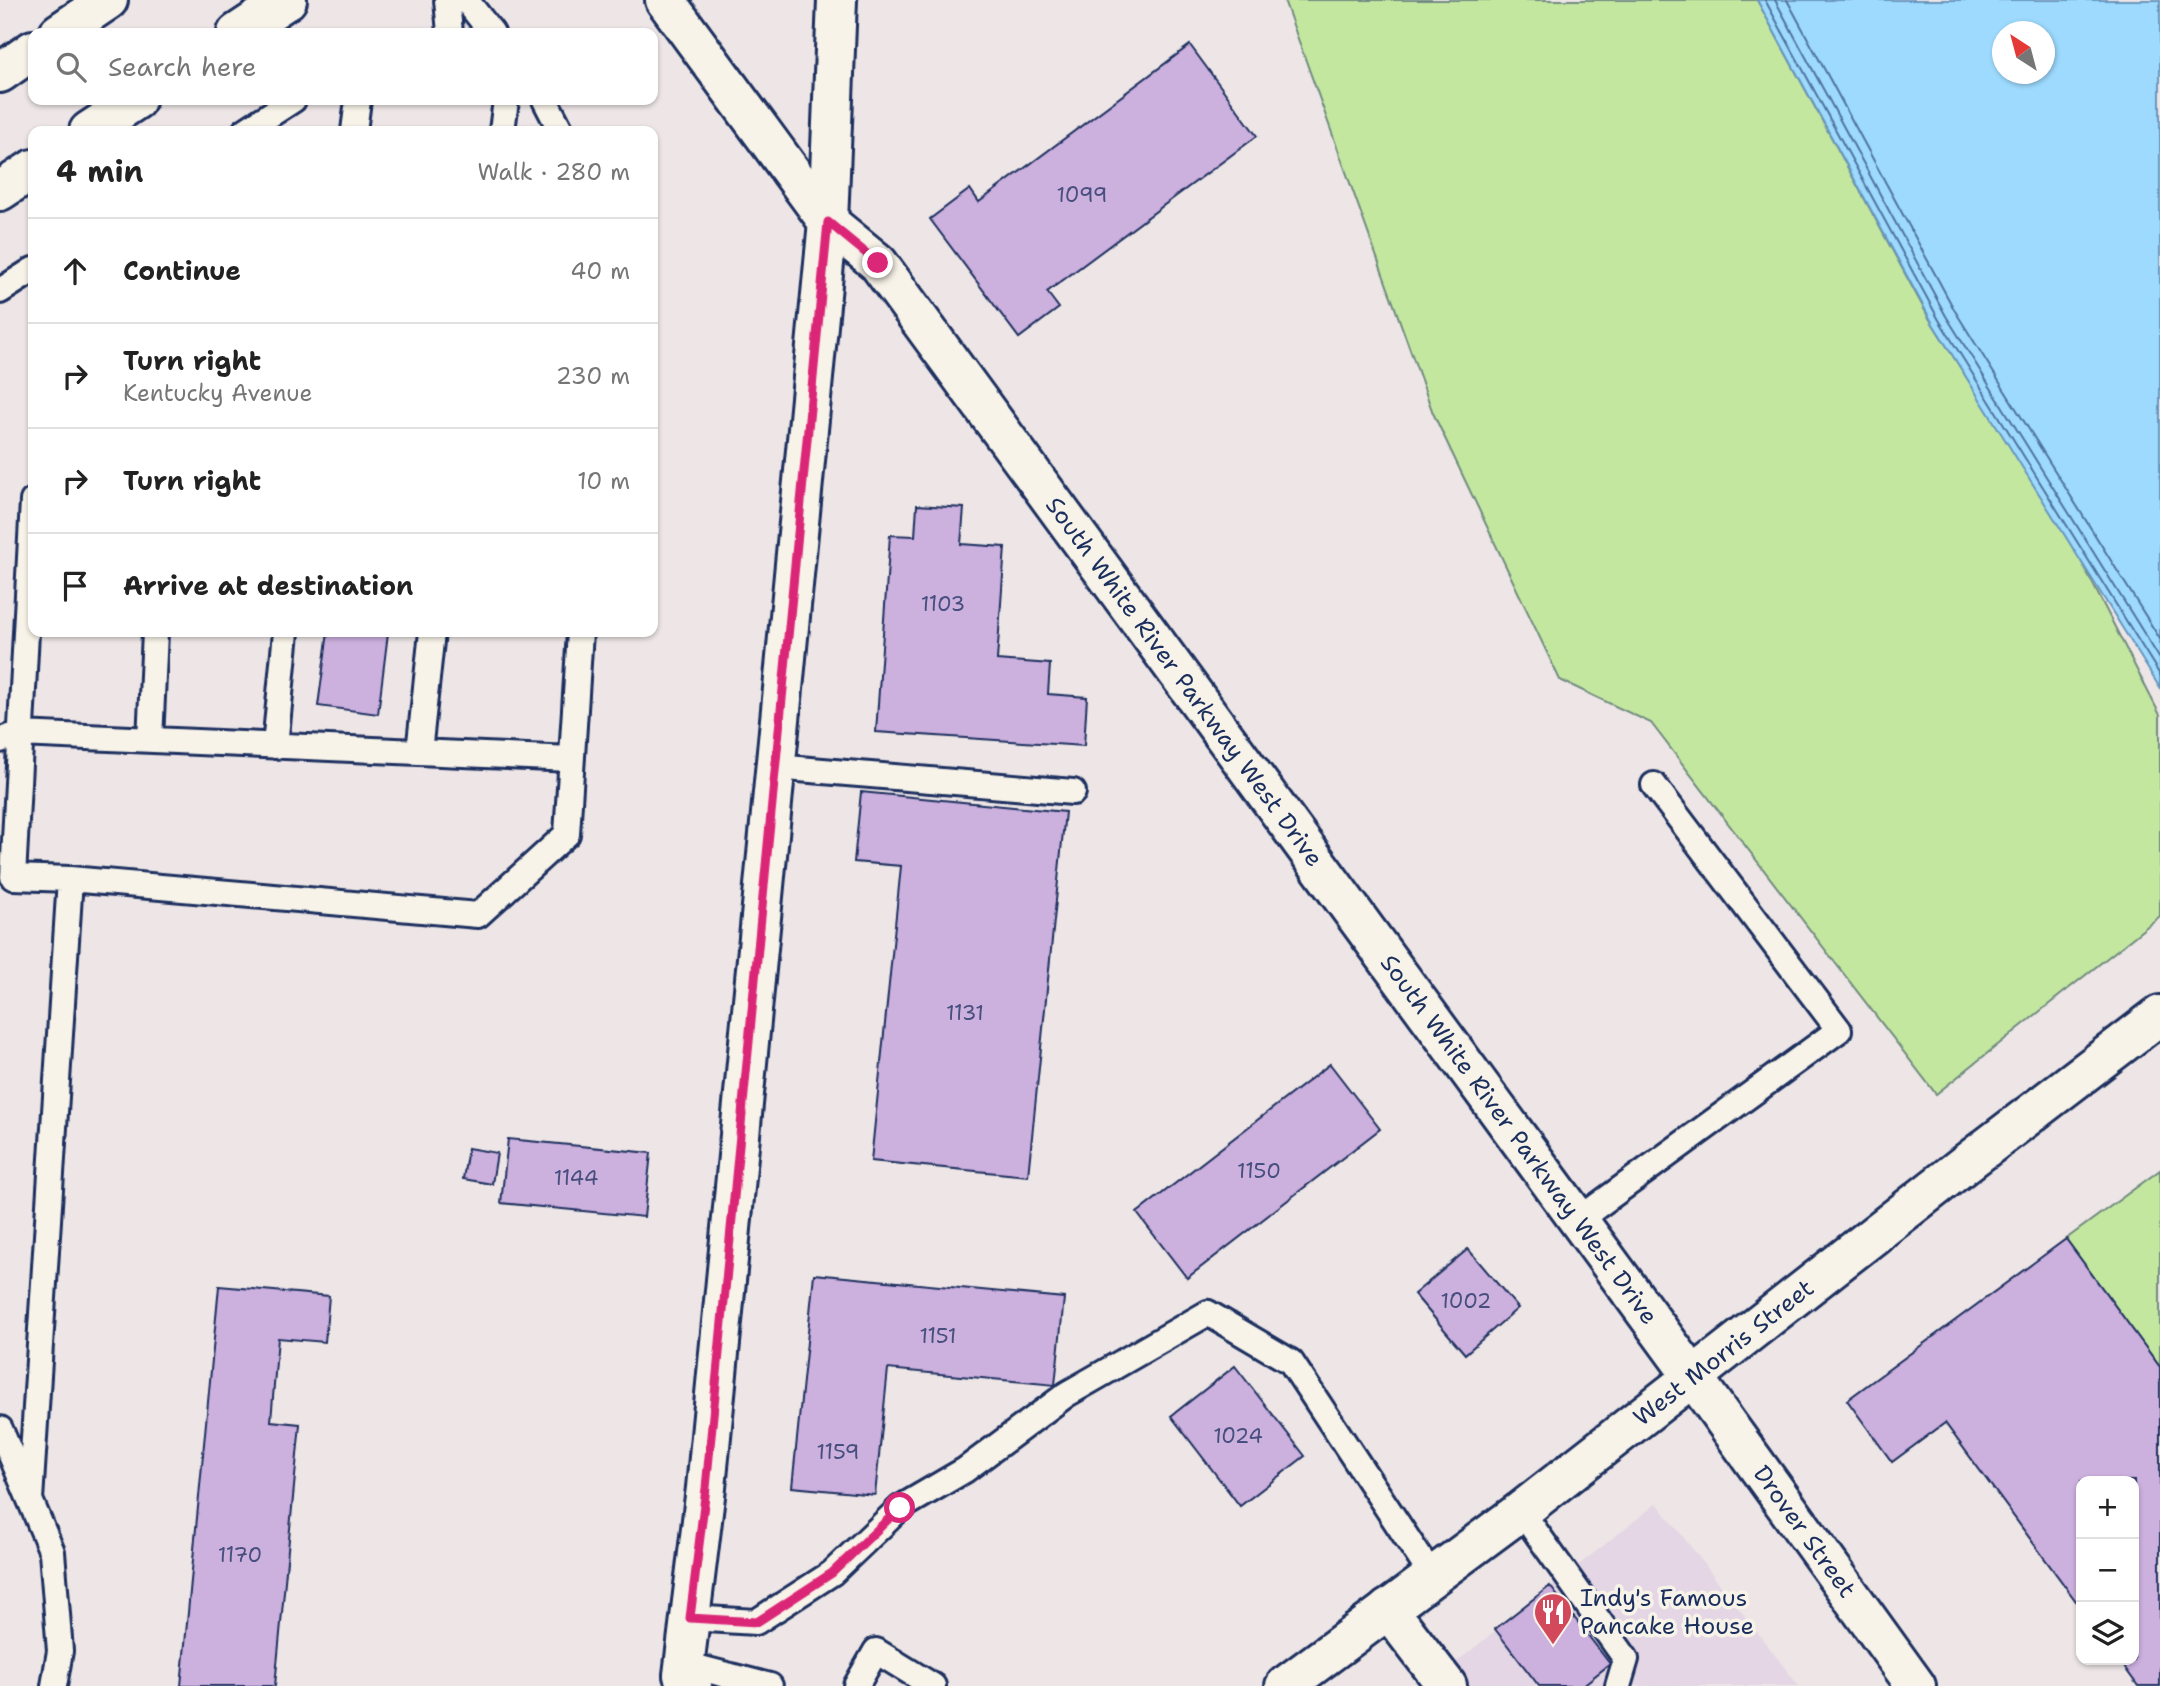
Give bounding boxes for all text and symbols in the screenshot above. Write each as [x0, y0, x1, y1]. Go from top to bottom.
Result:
north arrow [1992, 21, 2055, 84]
search box [28, 28, 658, 105]
icon: search [52, 48, 90, 86]
text: Search here [108, 49, 257, 84]
text: 4 min [56, 151, 143, 192]
text: Walk · 280 m [477, 157, 630, 187]
house number: 1099 [1057, 181, 1107, 209]
route end [862, 247, 893, 278]
icon: ahead [56, 252, 94, 290]
text: Continue [123, 253, 241, 288]
text: 40 m [570, 256, 630, 286]
text: Turn right [123, 343, 261, 378]
icon: right [56, 357, 94, 395]
text: 230 m [556, 361, 630, 391]
text: Kentucky Avenue [123, 378, 312, 408]
icon: right [56, 462, 94, 500]
text: Turn right [123, 463, 261, 498]
text: 10 m [577, 466, 630, 496]
street label: South White River Parkway West Drive [1038, 490, 1330, 873]
icon: arrive [56, 567, 94, 605]
text: Arrive at destination [123, 568, 413, 603]
house number: 1103 [921, 590, 965, 618]
street label: South White River Parkway West Drive [1373, 948, 1665, 1331]
house number: 1131 [946, 999, 984, 1027]
house number: 1150 [1237, 1157, 1281, 1185]
house number: 1144 [554, 1164, 598, 1192]
street label: West Morris Street [1627, 1272, 1821, 1433]
house number: 1002 [1441, 1287, 1491, 1315]
house number: 1151 [919, 1322, 957, 1350]
house number: 1024 [1213, 1422, 1263, 1450]
house number: 1159 [816, 1438, 860, 1466]
street label: Drover Street [1746, 1459, 1863, 1604]
map controls [2076, 1476, 2139, 1665]
button: + [2076, 1476, 2139, 1539]
route start [884, 1492, 915, 1523]
button: − [2076, 1539, 2139, 1602]
house number: 1170 [218, 1541, 262, 1569]
place label: Indy's Famous Pancake House [1580, 1582, 1754, 1642]
restaurant icon: Indy's Famous Pancake House [1532, 1591, 1574, 1646]
button: layers [2076, 1602, 2139, 1665]

